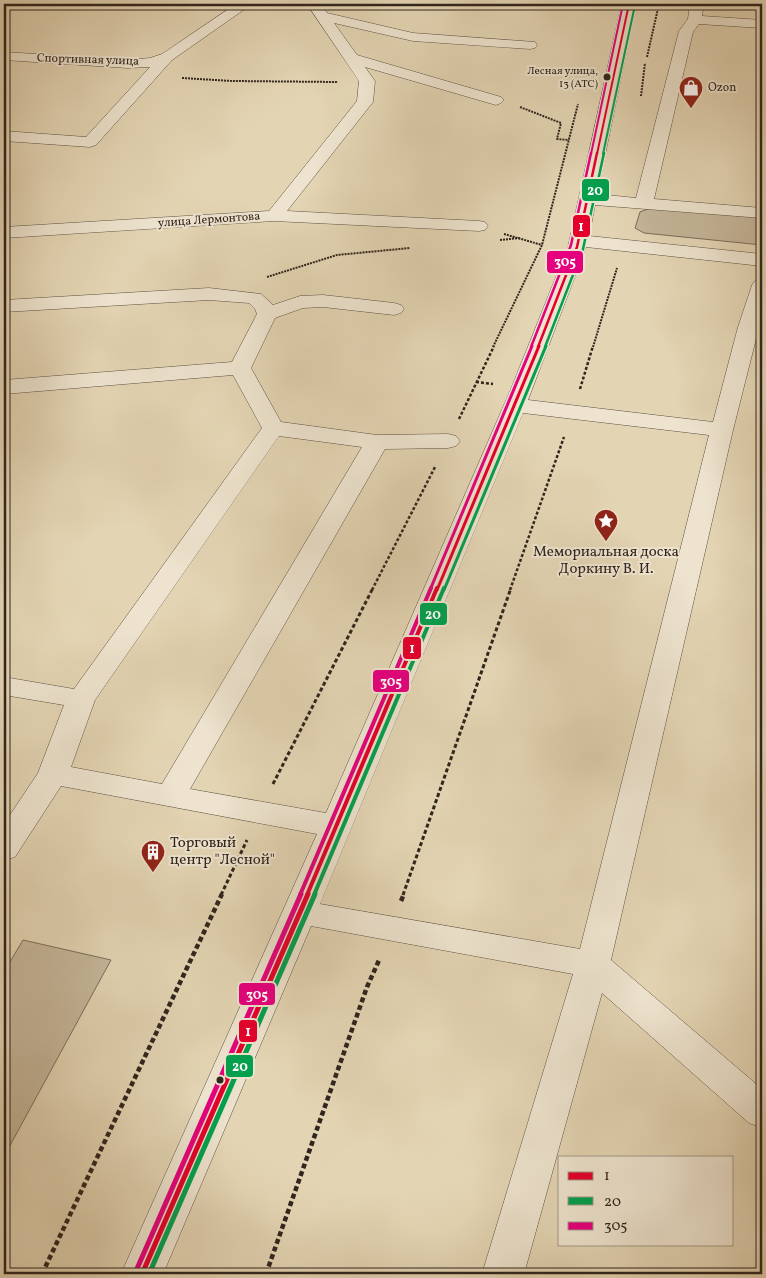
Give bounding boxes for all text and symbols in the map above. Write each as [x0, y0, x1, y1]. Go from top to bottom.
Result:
street label: Спортивная улица [37, 50, 139, 70]
place label: Лесная улица, 13 (АТС) [527, 64, 598, 92]
marker: Лесная улица, 13 (АТС) [602, 72, 612, 82]
shop icon: Ozon [678, 75, 704, 109]
place label: Ozon [708, 80, 736, 96]
line badge: 20 [581, 178, 610, 202]
text: 20 [587, 182, 603, 201]
street label: улица Лермонтова [157, 208, 261, 232]
line badge: 1 [572, 214, 591, 238]
text: 1 [578, 218, 584, 237]
line badge: 305 [546, 250, 584, 274]
text: 305 [554, 253, 576, 272]
place icon: Мемориальная доска Доркину В. И. [593, 508, 619, 542]
place label: Мемориальная доска Доркину В. И. [533, 542, 679, 580]
line badge: 20 [419, 602, 448, 626]
text: 20 [425, 606, 441, 625]
line badge: 1 [402, 636, 422, 660]
text: 1 [409, 640, 415, 659]
line badge: 305 [372, 669, 410, 693]
text: 305 [380, 673, 402, 692]
place label: Торговый центр "Лесной" [170, 833, 275, 871]
building icon: Торговый центр "Лесной" [140, 839, 166, 873]
line badge: 305 [238, 982, 276, 1006]
text: 305 [246, 986, 268, 1005]
line badge: 1 [238, 1019, 258, 1043]
text: 1 [245, 1023, 251, 1042]
line badge: 20 [225, 1054, 254, 1078]
text: 20 [232, 1058, 248, 1077]
unlabelled marker [215, 1075, 225, 1085]
legend [558, 1156, 734, 1246]
text: 1 [604, 1166, 610, 1187]
text: 20 [604, 1192, 621, 1213]
text: 305 [604, 1216, 627, 1237]

